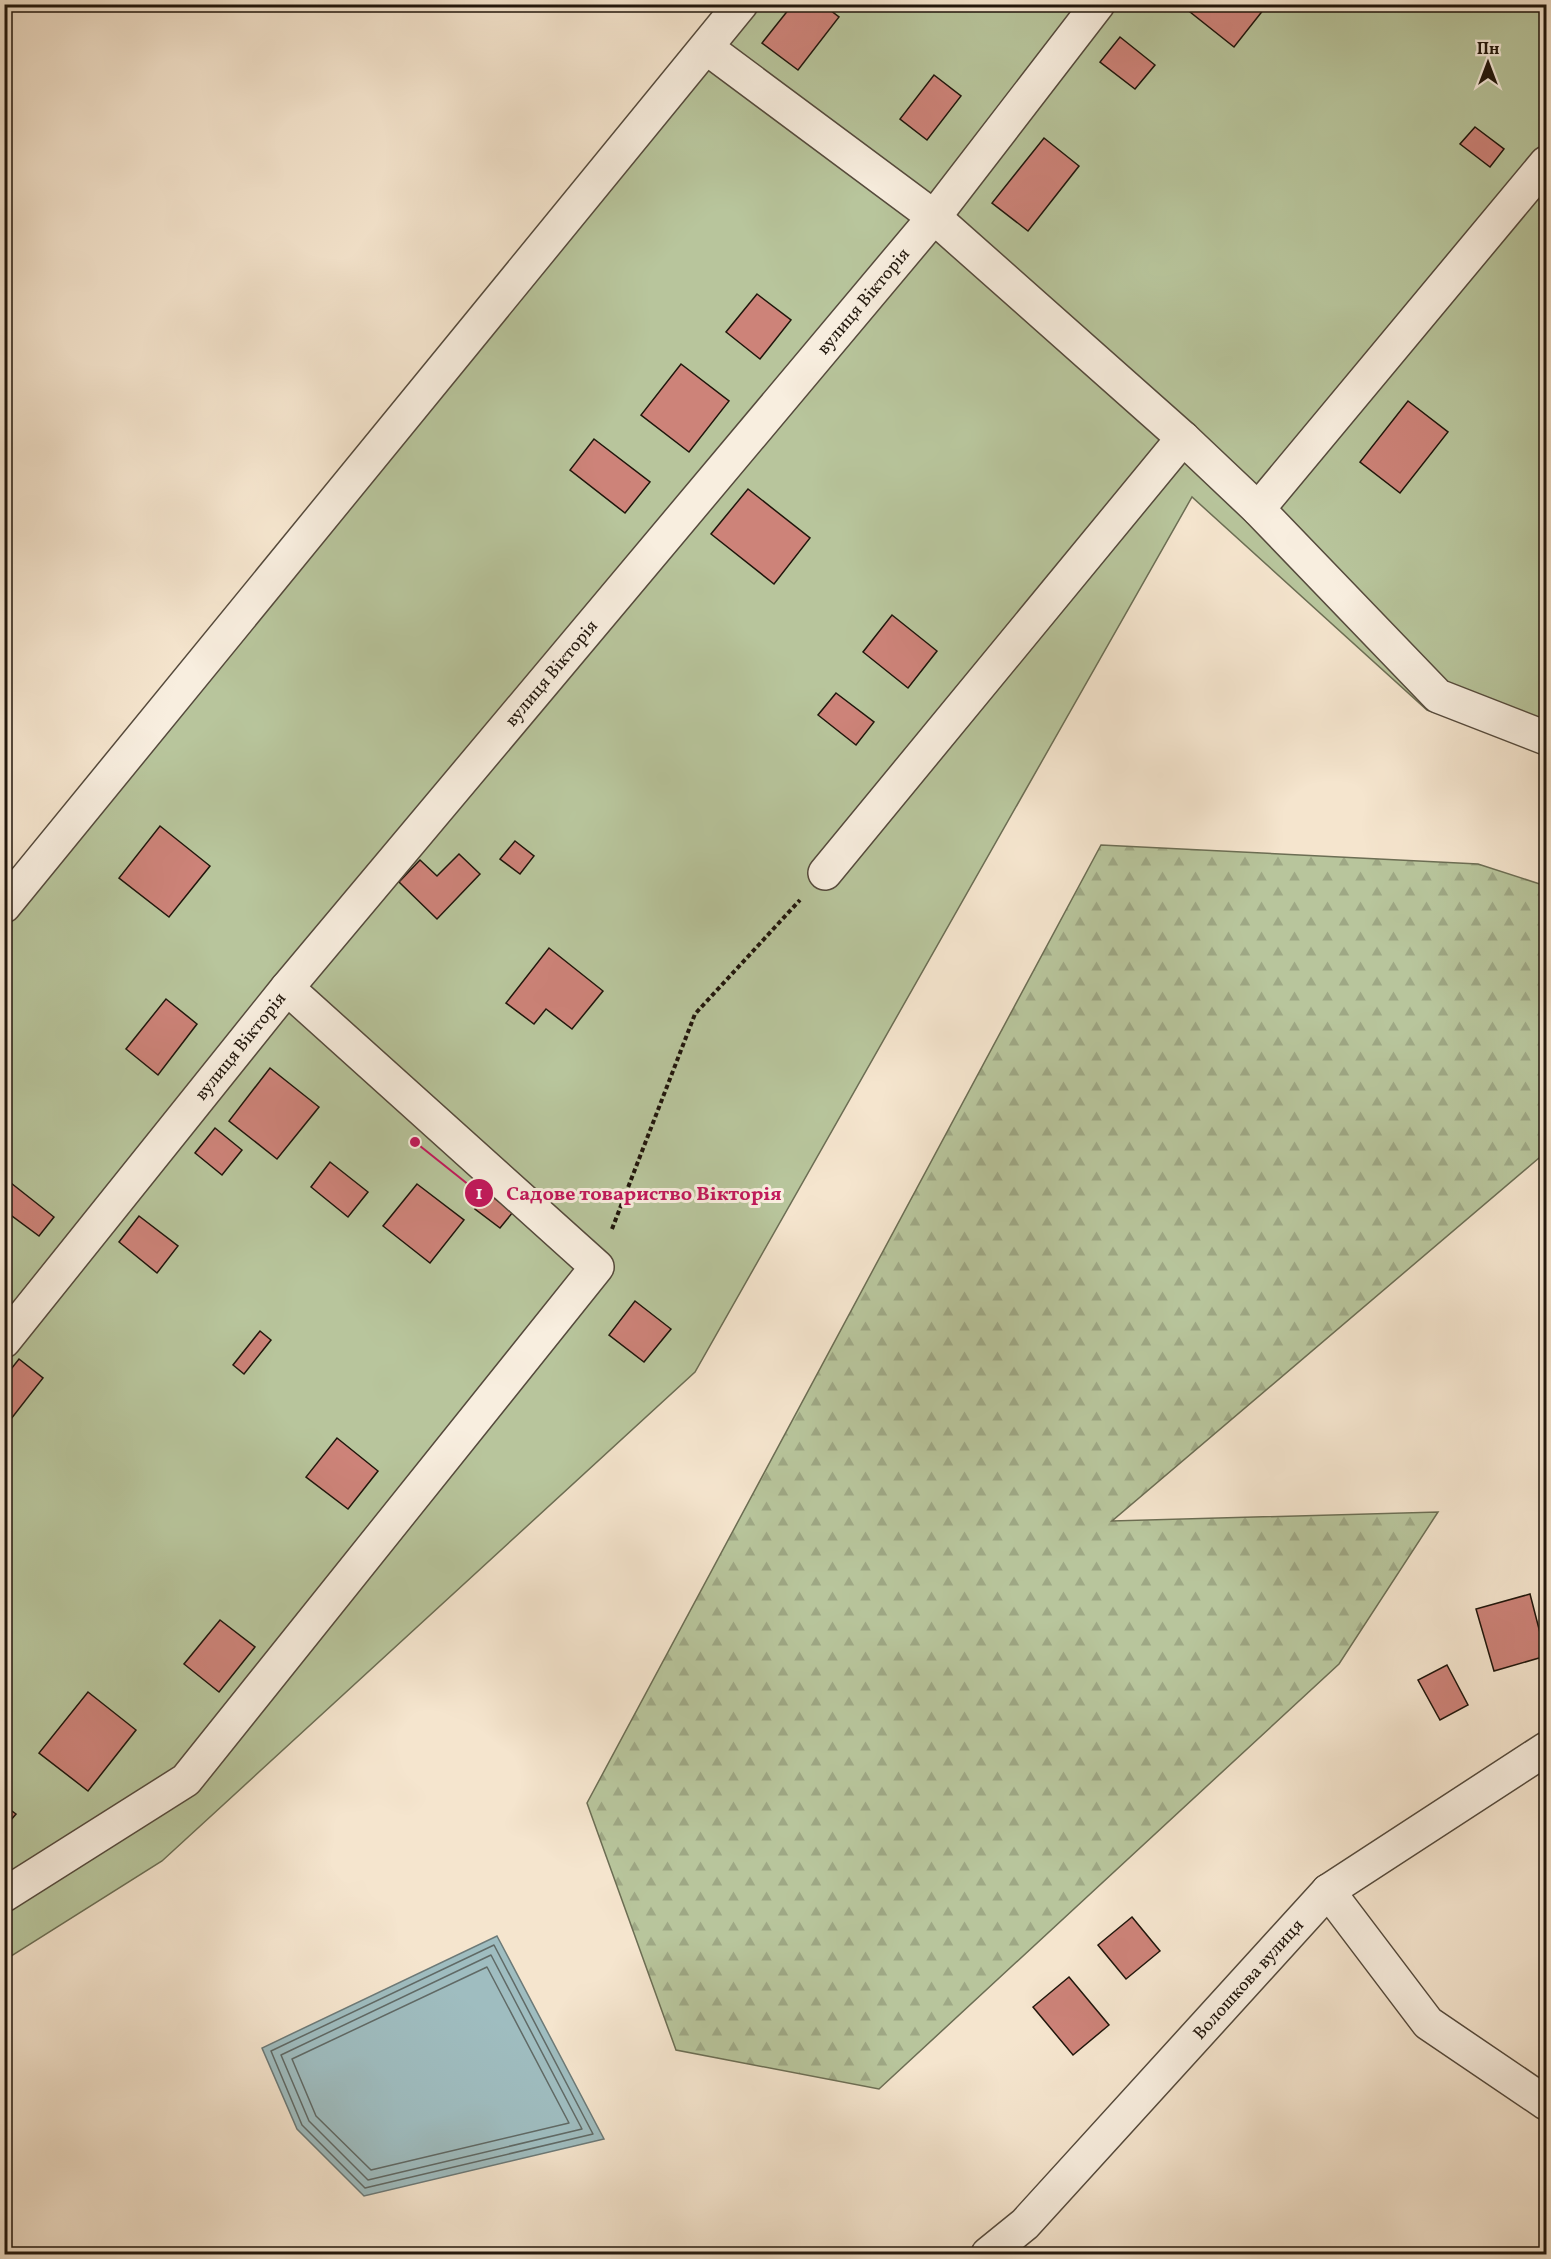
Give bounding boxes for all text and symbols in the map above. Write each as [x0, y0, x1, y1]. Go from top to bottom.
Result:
north arrow [1458, 33, 1518, 93]
text: Пн [1477, 39, 1499, 61]
street label: вулиця Вікторія [812, 243, 916, 361]
street label: вулиця Вікторія [500, 615, 604, 733]
street label: вулиця Вікторія [190, 988, 293, 1106]
callout: Садове товариство Вікторія [464, 1174, 793, 1212]
text: Садове товариство Вікторія [506, 1181, 782, 1209]
text: 1 [475, 1182, 483, 1207]
street label: Волошкова вулиця [1188, 1914, 1310, 2046]

